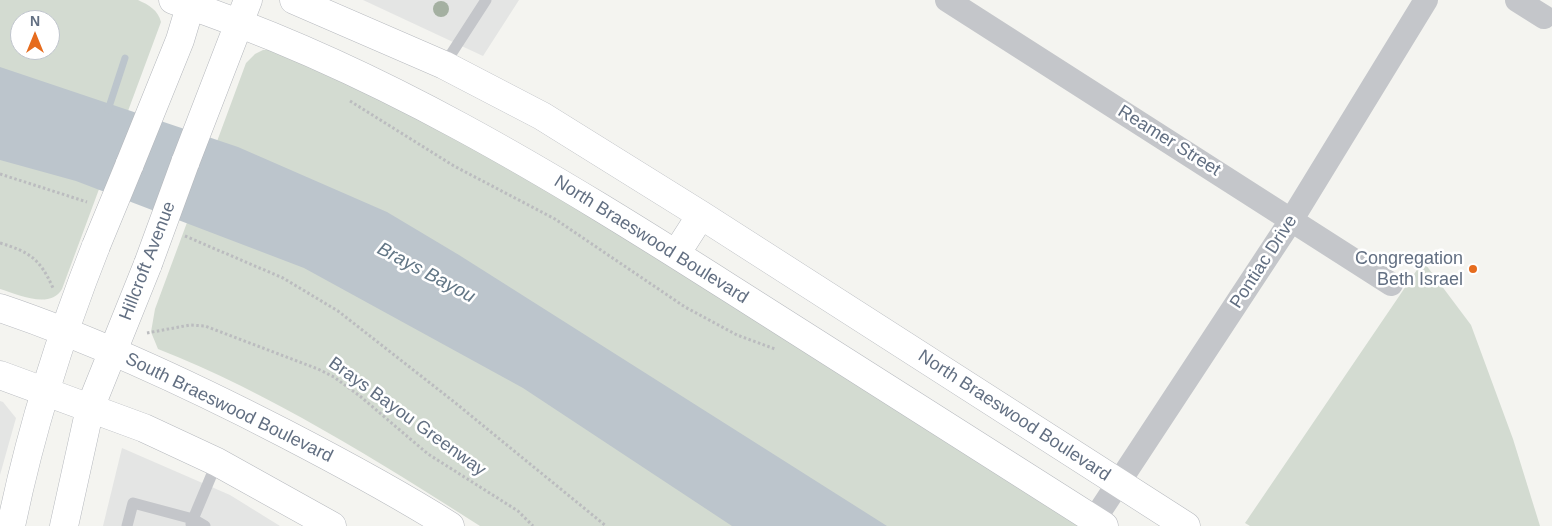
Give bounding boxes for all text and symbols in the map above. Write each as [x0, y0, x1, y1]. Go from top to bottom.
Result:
north arrow [10, 10, 60, 60]
text: N [30, 13, 40, 29]
street label: Reamer Street [1114, 101, 1224, 181]
street label: North Braeswood Boulevard [550, 171, 752, 309]
street label: Hillcroft Avenue [115, 198, 181, 324]
street label: Pontiac Drive [1226, 211, 1302, 313]
water label: Brays Bayou [373, 238, 479, 308]
place label: Congregation Beth Israel [1355, 248, 1463, 290]
marker: Congregation Beth Israel [1467, 263, 1479, 275]
street label: North Braeswood Boulevard [914, 346, 1114, 486]
street label: South Braeswood Boulevard [122, 348, 336, 468]
street label: Brays Bayou Greenway [324, 353, 490, 481]

